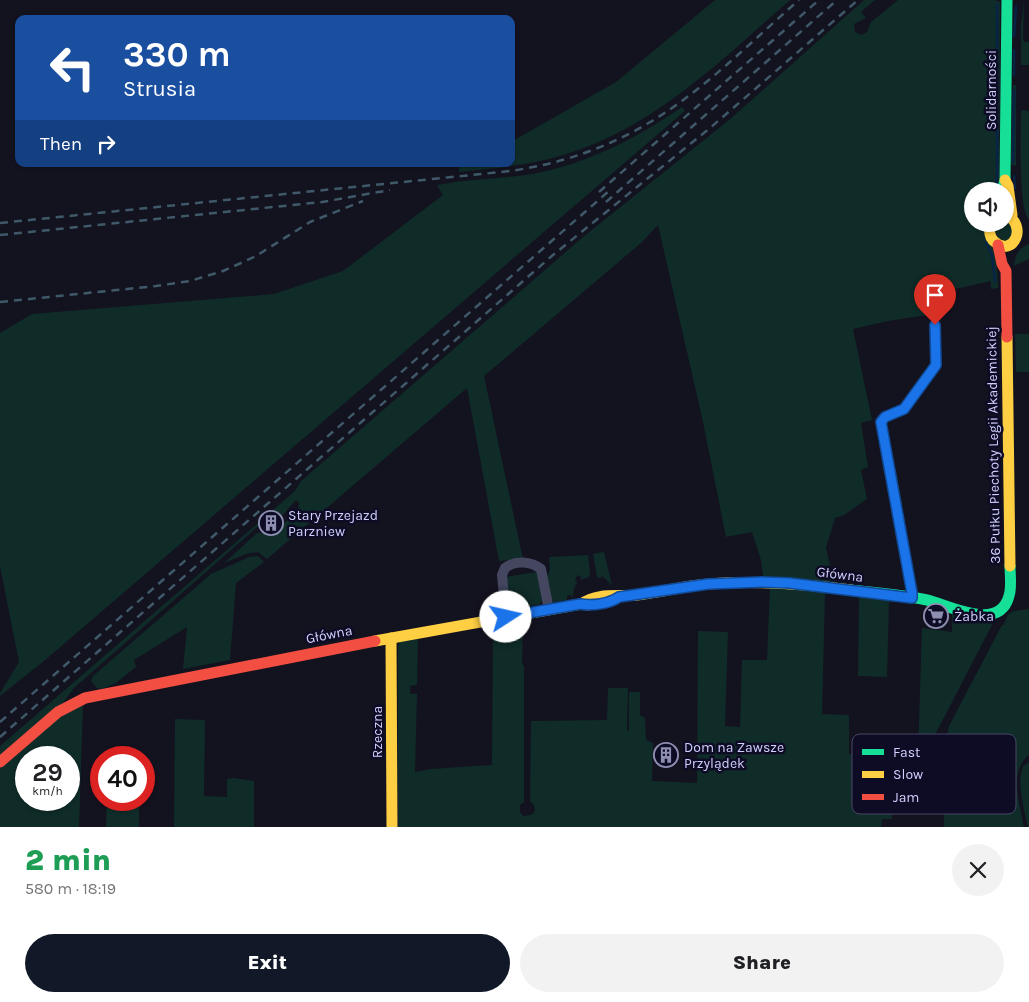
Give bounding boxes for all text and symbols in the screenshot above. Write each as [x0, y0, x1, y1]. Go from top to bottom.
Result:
text: 330 m [123, 34, 231, 75]
icon: left [40, 35, 105, 100]
street label: Solidarności [983, 50, 1000, 130]
text: Strusia [123, 76, 196, 102]
icon: right [92, 130, 120, 158]
text: Then [40, 133, 82, 155]
map controls [964, 182, 1014, 232]
button: sound [964, 182, 1014, 232]
pin [914, 274, 956, 325]
icon: arrive [921, 281, 949, 309]
street label: 36 Pułku Piechoty Legii Akademickiej [983, 326, 1004, 564]
place label: Stary Przejazd Parzniew [288, 507, 378, 540]
building icon: Stary Przejazd Parzniew [258, 510, 284, 536]
street label: Główna [816, 563, 864, 586]
position arrow [479, 590, 531, 642]
supermarket icon: Żabka [923, 603, 949, 629]
place label: Żabka [954, 608, 994, 625]
street label: Główna [304, 622, 354, 647]
street label: Rzeczna [369, 706, 386, 758]
legend [852, 734, 1016, 814]
place label: Dom na Zawsze Przylądek [684, 739, 784, 772]
building icon: Dom na Zawsze Przylądek [653, 742, 679, 768]
text: Fast [893, 744, 920, 761]
speed limit sign: 40 [90, 746, 155, 811]
text: 29 [32, 758, 63, 787]
text: Slow [893, 766, 923, 783]
text: km/h [32, 784, 63, 798]
text: Jam [893, 789, 919, 806]
text: 2 min [25, 842, 111, 878]
button: close [952, 844, 1004, 896]
text: 580 m · 18:19 [25, 879, 116, 898]
button: Exit [25, 934, 510, 992]
button: Share [520, 934, 1004, 992]

